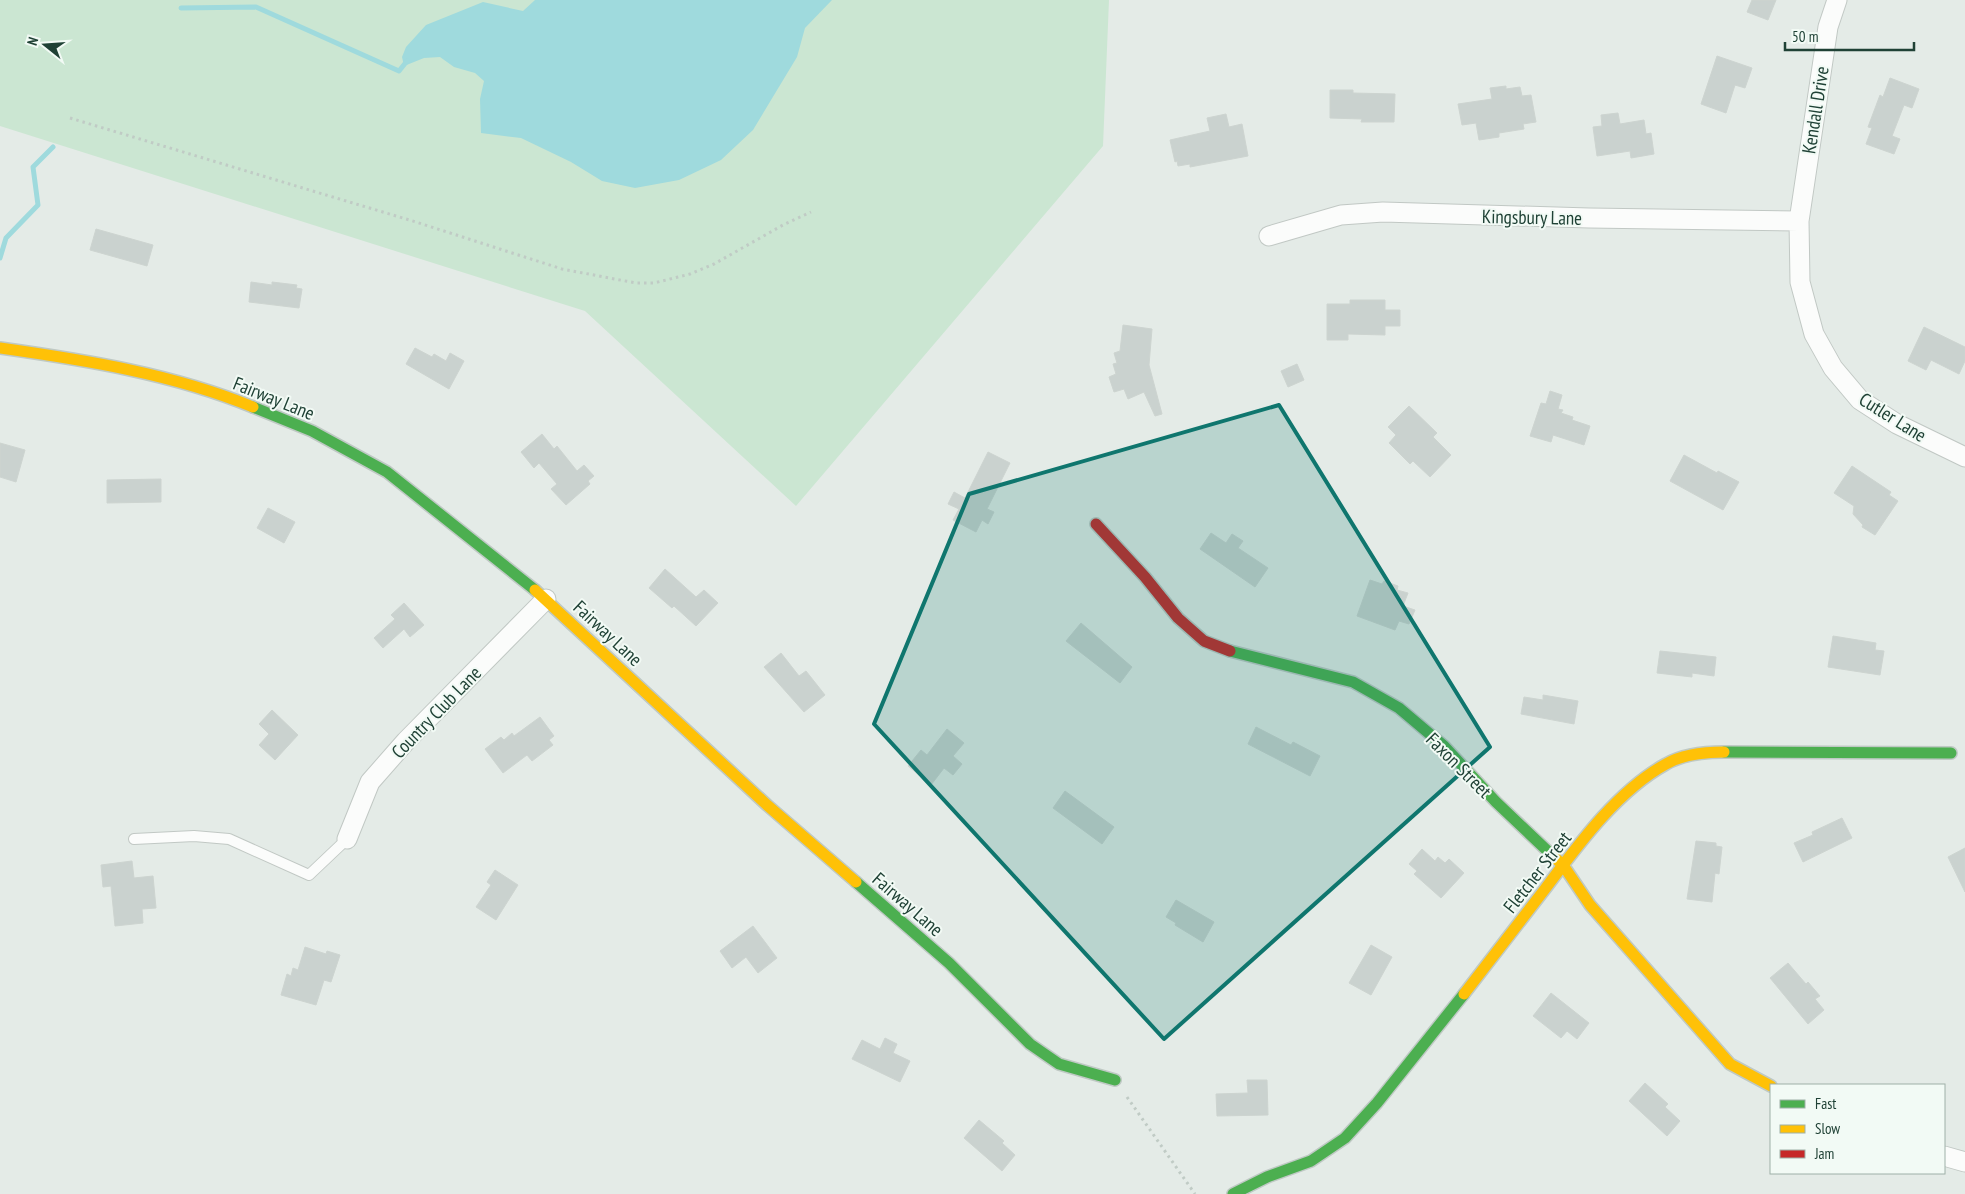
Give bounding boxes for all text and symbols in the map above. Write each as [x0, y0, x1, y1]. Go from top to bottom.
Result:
north arrow [20, 20, 70, 70]
scale bar [1785, 20, 1914, 52]
text: 50 m [1792, 27, 1818, 46]
text: N [23, 35, 42, 47]
street label: Kendall Drive [1796, 64, 1834, 155]
street label: Kingsbury Lane [1482, 204, 1582, 230]
street label: Fairway Lane [230, 371, 318, 425]
street label: Cutler Lane [1855, 387, 1931, 447]
street label: Fairway Lane [569, 595, 648, 671]
street label: Country Club Lane [386, 661, 486, 763]
street label: Faxon Street [1421, 727, 1497, 803]
street label: Fletcher Street [1498, 826, 1577, 918]
street label: Fairway Lane [868, 867, 948, 941]
legend [1770, 1084, 1945, 1174]
text: Fast [1815, 1094, 1836, 1113]
text: Slow [1815, 1119, 1840, 1138]
text: Jam [1814, 1144, 1834, 1163]

